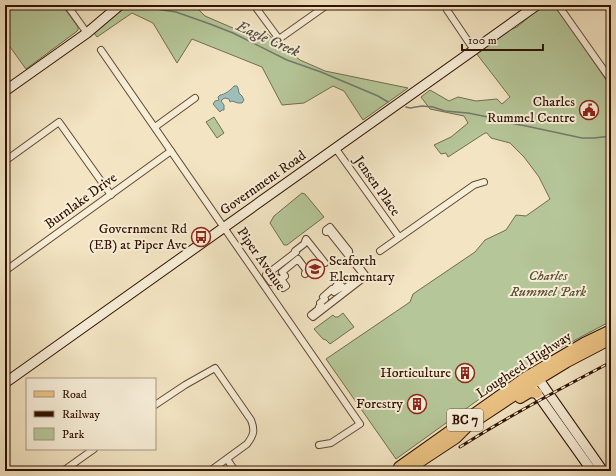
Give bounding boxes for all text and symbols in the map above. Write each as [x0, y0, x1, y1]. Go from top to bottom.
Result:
water label: Eagle Creek [232, 16, 303, 62]
scale bar [462, 26, 543, 52]
text: 100 m [468, 33, 497, 48]
place label: Charles Rummel Centre [487, 93, 575, 127]
public building icon: Charles Rummel Centre [578, 99, 600, 121]
street label: Government Road [216, 147, 310, 219]
street label: Jensen Place [349, 151, 404, 220]
street label: Burnlake Drive [41, 169, 121, 233]
place label: Government Rd (EB) at Piper Ave [89, 220, 187, 254]
street label: Piper Avenue [233, 224, 289, 294]
bus stop icon: Government Rd (EB) at Piper Ave [190, 226, 212, 248]
place label: Seaforth Elementary [329, 252, 395, 286]
school or university icon: Seaforth Elementary [304, 258, 326, 280]
park label: Charles Rummel Park [509, 267, 586, 301]
street label: Lougheed Highway [473, 327, 575, 403]
building icon: Horticulture [454, 362, 476, 384]
place label: Horticulture [380, 364, 451, 382]
legend [26, 378, 156, 450]
text: Road [62, 387, 87, 402]
building icon: Forestry [406, 393, 428, 415]
place label: Forestry [356, 395, 403, 413]
text: Railway [62, 407, 100, 422]
road number: BC 7 [447, 409, 483, 431]
text: Park [62, 427, 84, 442]

